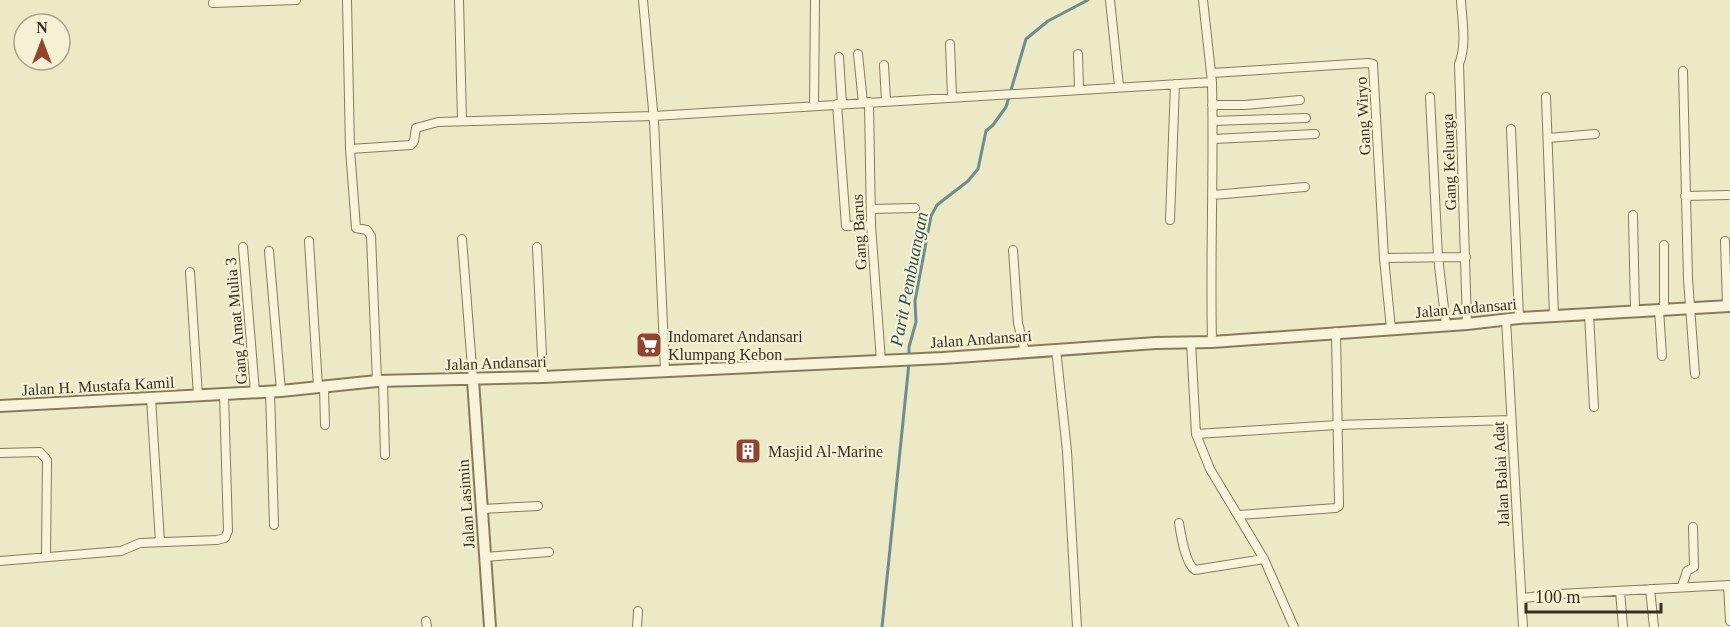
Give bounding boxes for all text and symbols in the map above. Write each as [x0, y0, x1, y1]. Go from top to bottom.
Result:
north arrow [12, 12, 72, 72]
text: N [36, 19, 48, 36]
street label: Gang Wiryo [1352, 76, 1375, 156]
street label: Gang Keluarga [1439, 113, 1460, 211]
street label: Gang Barus [849, 194, 870, 270]
water label: Parit Pembuangan [886, 210, 932, 349]
street label: Gang Amat Mulia 3 [222, 257, 251, 385]
street label: Jalan Andansari [1415, 295, 1518, 321]
street label: Jalan Andansari [930, 327, 1033, 351]
place label: Indomaret Andansari Klumpang Kebon [668, 328, 803, 364]
supermarket icon: Indomaret Andansari Klumpang Kebon [634, 330, 664, 360]
street label: Jalan Andansari [445, 353, 548, 373]
street label: Jalan H. Mustafa Kamil [21, 373, 175, 398]
street label: Jalan Balai Adat [1490, 421, 1512, 527]
building icon: Masjid Al-Marine [733, 436, 763, 466]
place label: Masjid Al-Marine [768, 443, 883, 461]
street label: Jalan Lasimin [454, 459, 478, 549]
scale bar [1526, 576, 1661, 614]
text: 100 m [1535, 587, 1581, 607]

